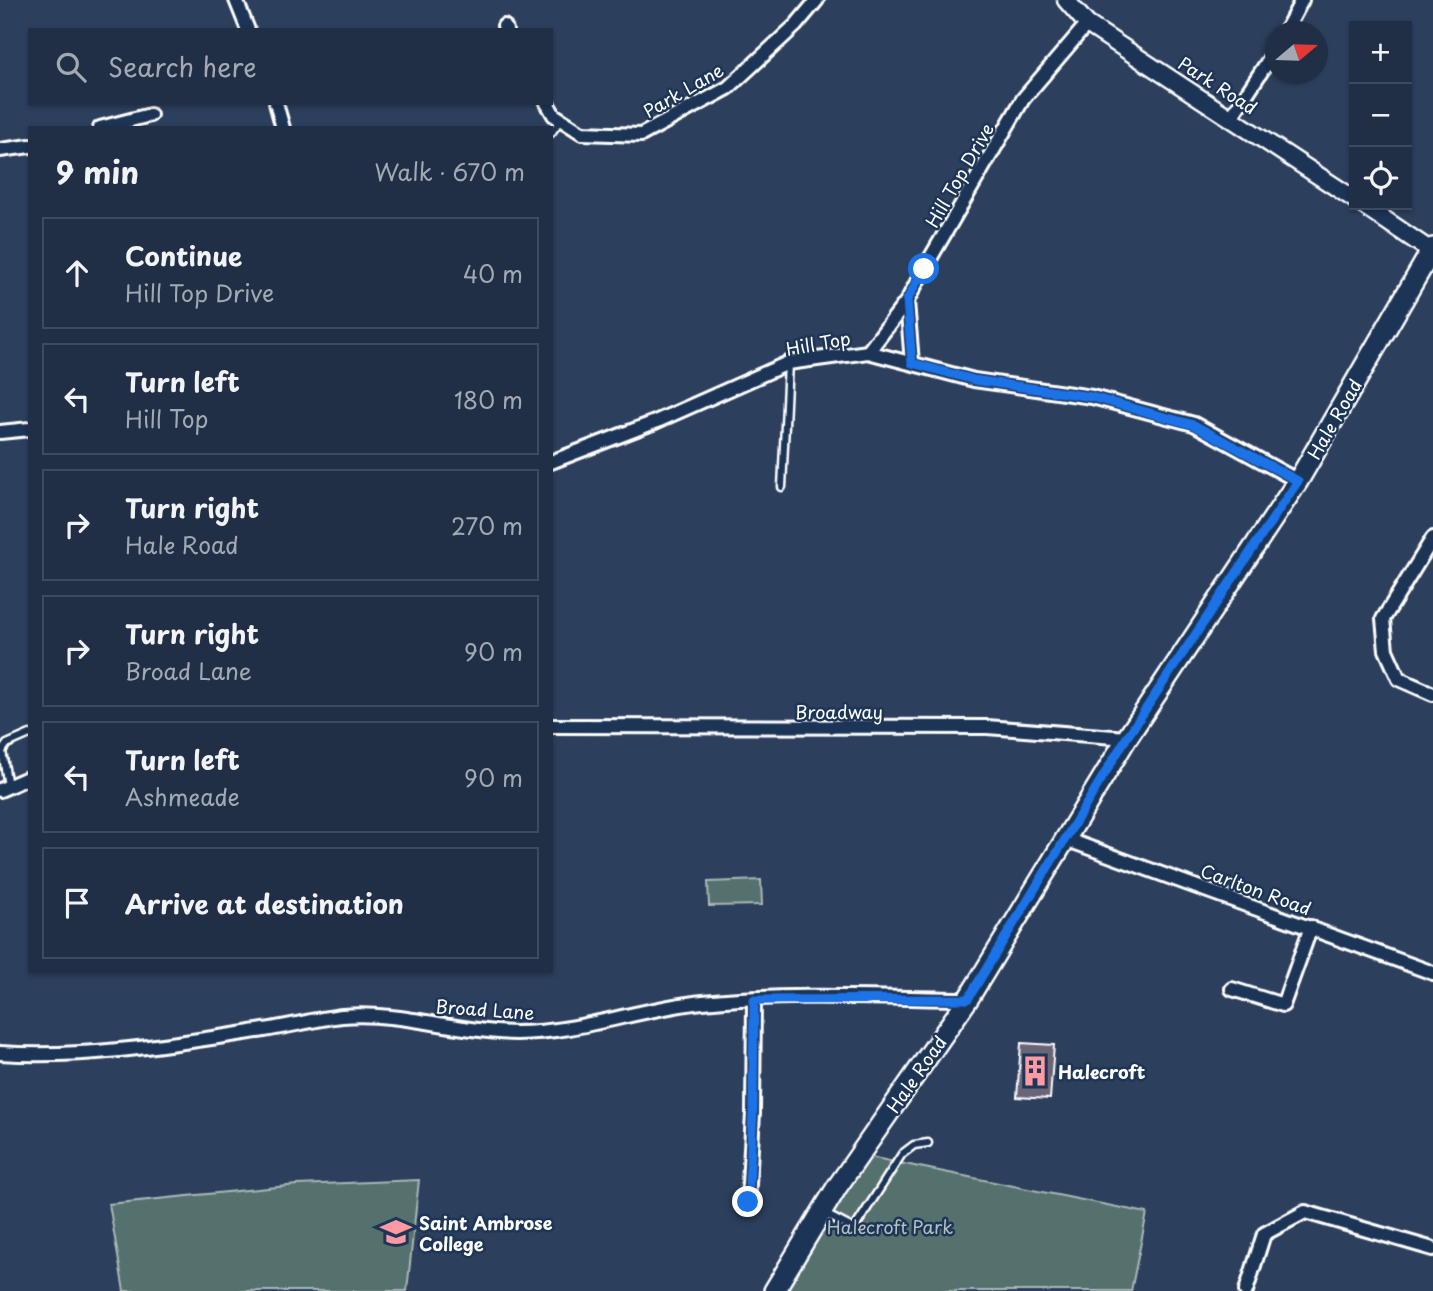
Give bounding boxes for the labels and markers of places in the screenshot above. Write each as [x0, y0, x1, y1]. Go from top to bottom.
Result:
building icon: Halecroft [1018, 1054, 1052, 1088]
place label: Halecroft [1058, 1058, 1146, 1085]
place label: Saint Ambrose College [419, 1209, 553, 1257]
school or university icon: Saint Ambrose College [379, 1215, 413, 1249]

